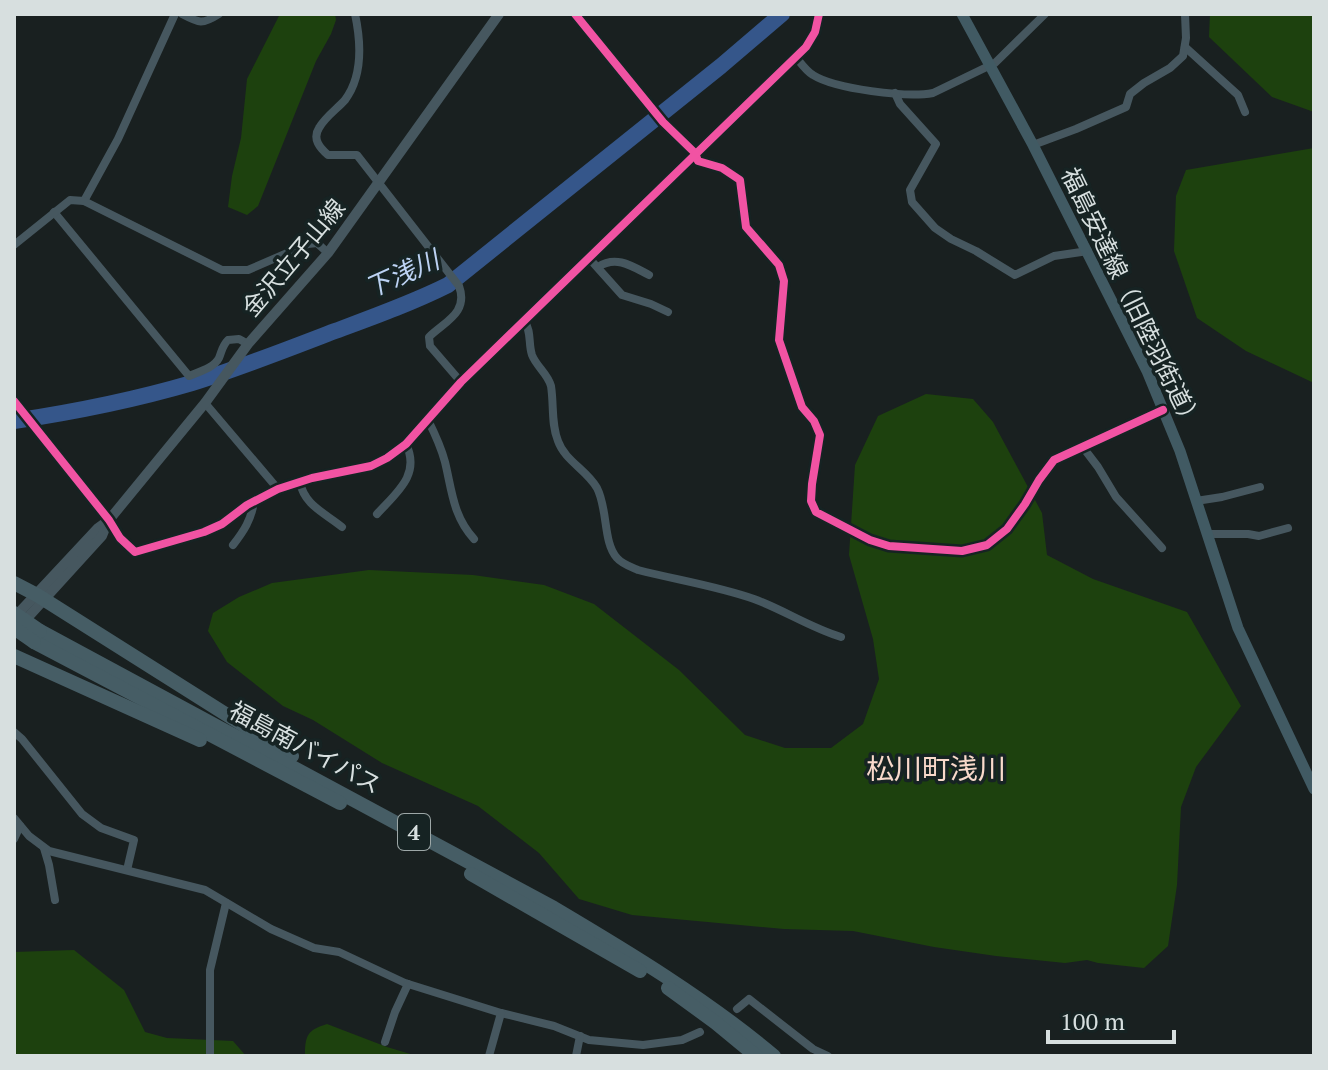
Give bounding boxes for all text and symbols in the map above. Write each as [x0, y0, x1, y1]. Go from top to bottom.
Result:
street label: 福島安達線（旧陸羽街道） [1054, 162, 1209, 435]
street label: 金沢立子山線 [235, 192, 352, 323]
water label: 下浅川 [359, 240, 447, 304]
street label: 福島南バイパス [224, 694, 387, 801]
district label: 松川町浅川 [866, 750, 1006, 787]
road number: 4 [398, 814, 430, 850]
scale bar [1048, 994, 1174, 1044]
text: 100 m [1060, 1005, 1125, 1037]

